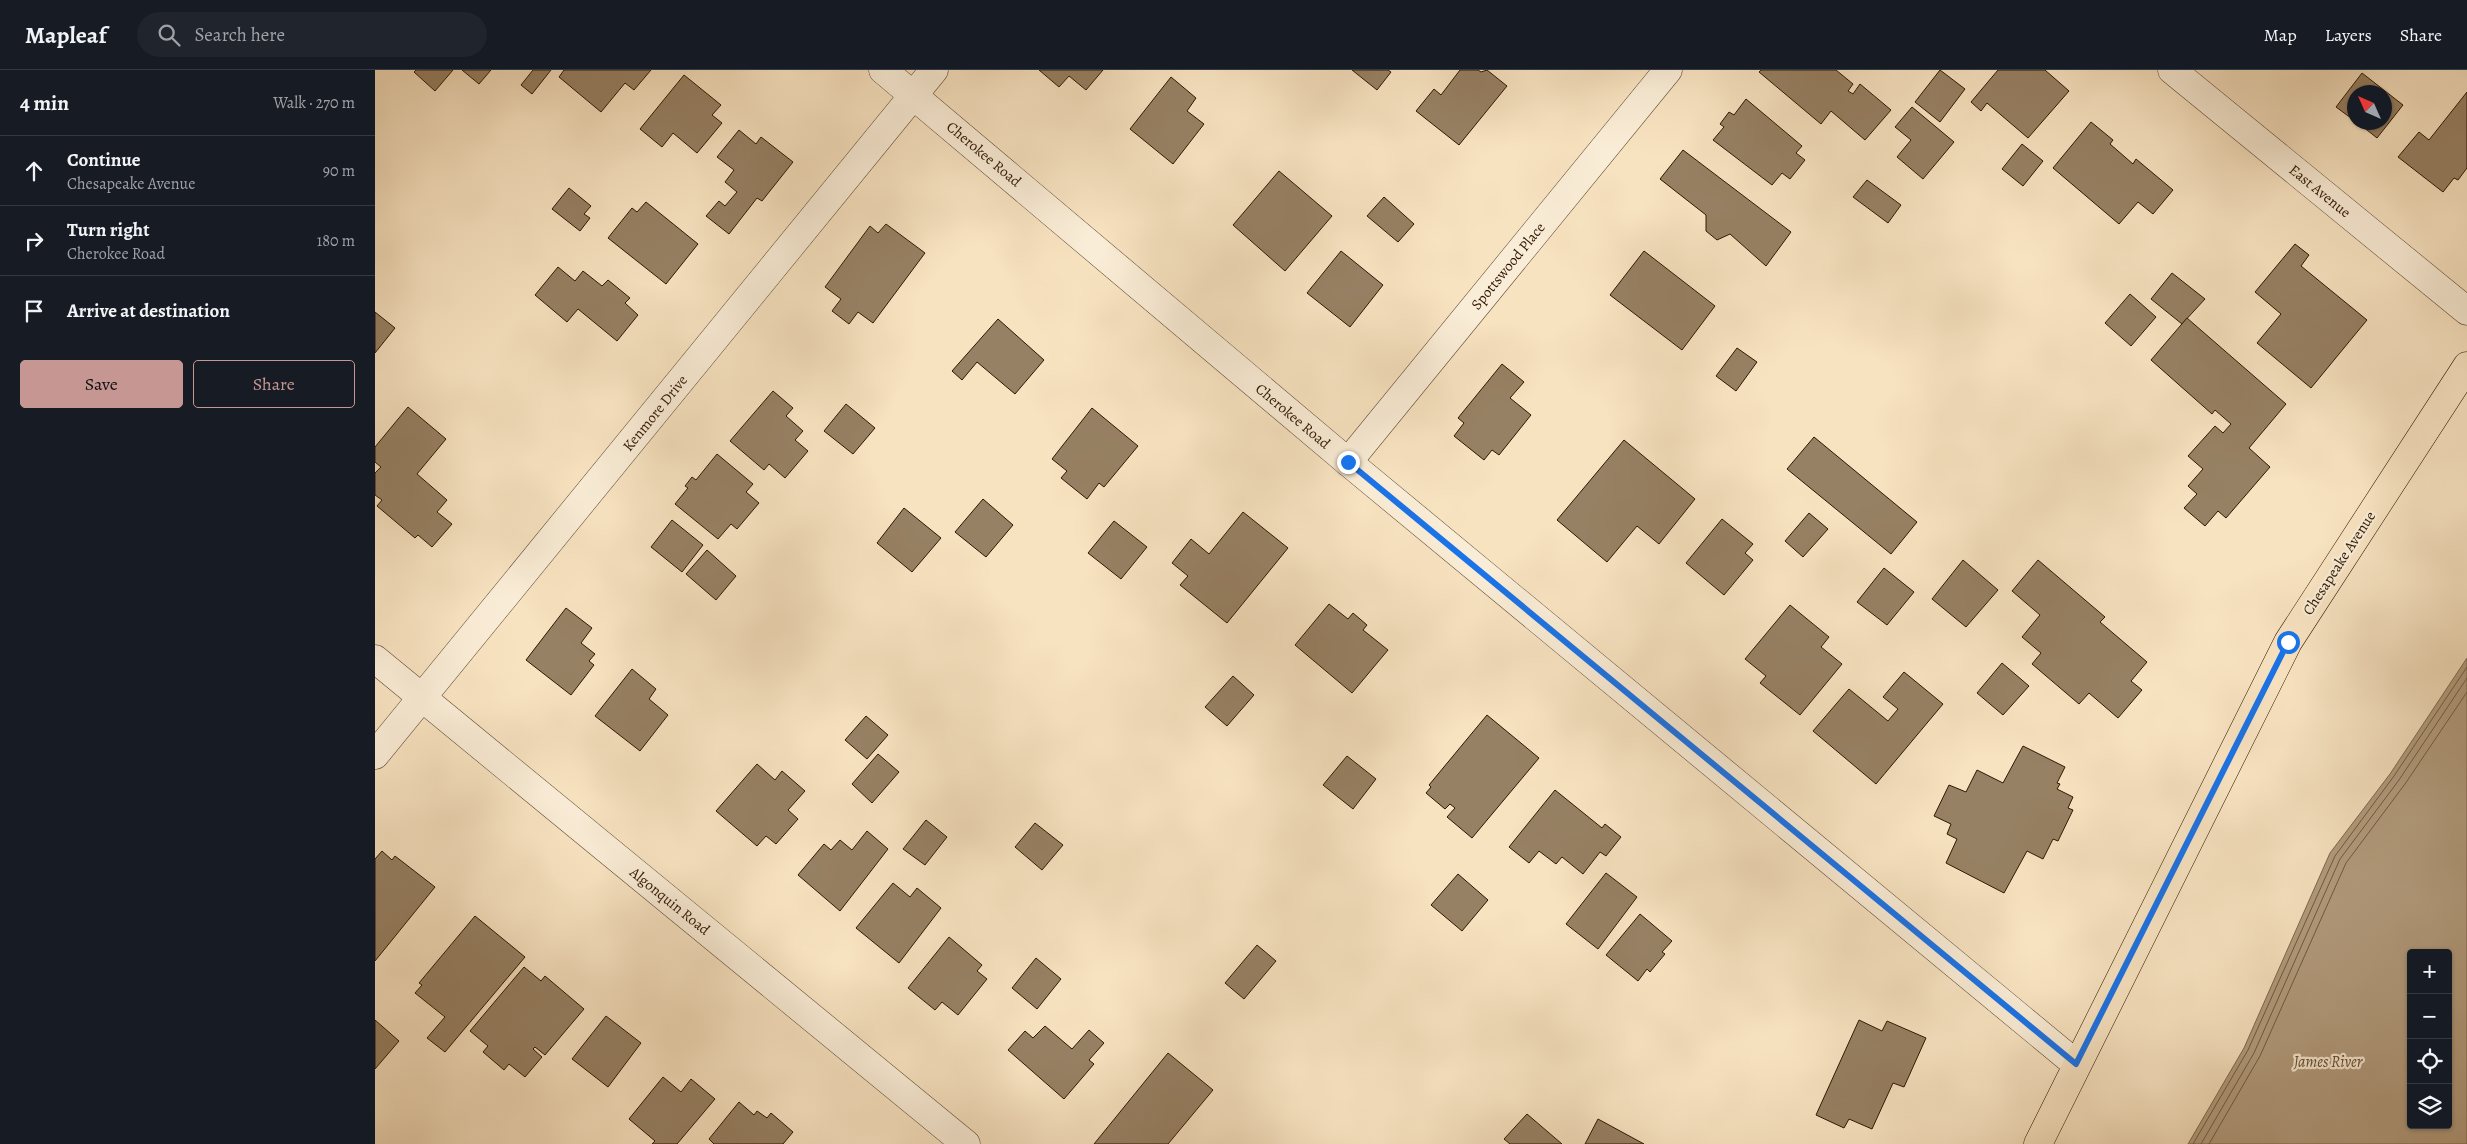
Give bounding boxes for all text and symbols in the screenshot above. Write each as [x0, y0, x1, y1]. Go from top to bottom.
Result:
search box [137, 12, 487, 57]
text: Mapleaf [25, 19, 107, 51]
icon: search [155, 21, 183, 49]
text: Search here [195, 22, 285, 48]
text: Map [2264, 23, 2297, 47]
text: Layers [2325, 23, 2372, 47]
text: Share [2400, 23, 2442, 47]
north arrow [2347, 85, 2392, 130]
text: 4 min [20, 89, 69, 117]
text: Walk · 270 m [273, 92, 355, 114]
street label: Cherokee Road [942, 117, 1026, 192]
text: Continue [67, 147, 141, 173]
icon: ahead [20, 157, 48, 185]
text: 90 m [323, 160, 355, 182]
street label: East Avenue [2285, 160, 2355, 222]
text: Chesapeake Avenue [67, 173, 195, 195]
text: Turn right [67, 217, 149, 243]
street label: Spottswood Place [1466, 218, 1550, 314]
icon: right [20, 227, 48, 255]
text: 180 m [317, 230, 355, 252]
text: Cherokee Road [67, 243, 165, 265]
icon: arrive [20, 297, 48, 325]
text: Arrive at destination [67, 298, 230, 324]
button: Save [20, 360, 183, 408]
button: Share [193, 360, 355, 408]
street label: Kenmore Drive [618, 370, 692, 455]
street label: Cherokee Road [1251, 379, 1335, 454]
route end [1337, 451, 1360, 474]
street label: Chesapeake Avenue [2298, 507, 2380, 619]
route start [2277, 631, 2300, 654]
street label: Algonquin Road [625, 862, 715, 940]
map controls [2407, 949, 2452, 1129]
button: + [2407, 949, 2452, 994]
button: − [2407, 994, 2452, 1039]
button: locate [2407, 1039, 2452, 1084]
water label: James River [2293, 1051, 2363, 1073]
button: layers [2407, 1084, 2452, 1129]

